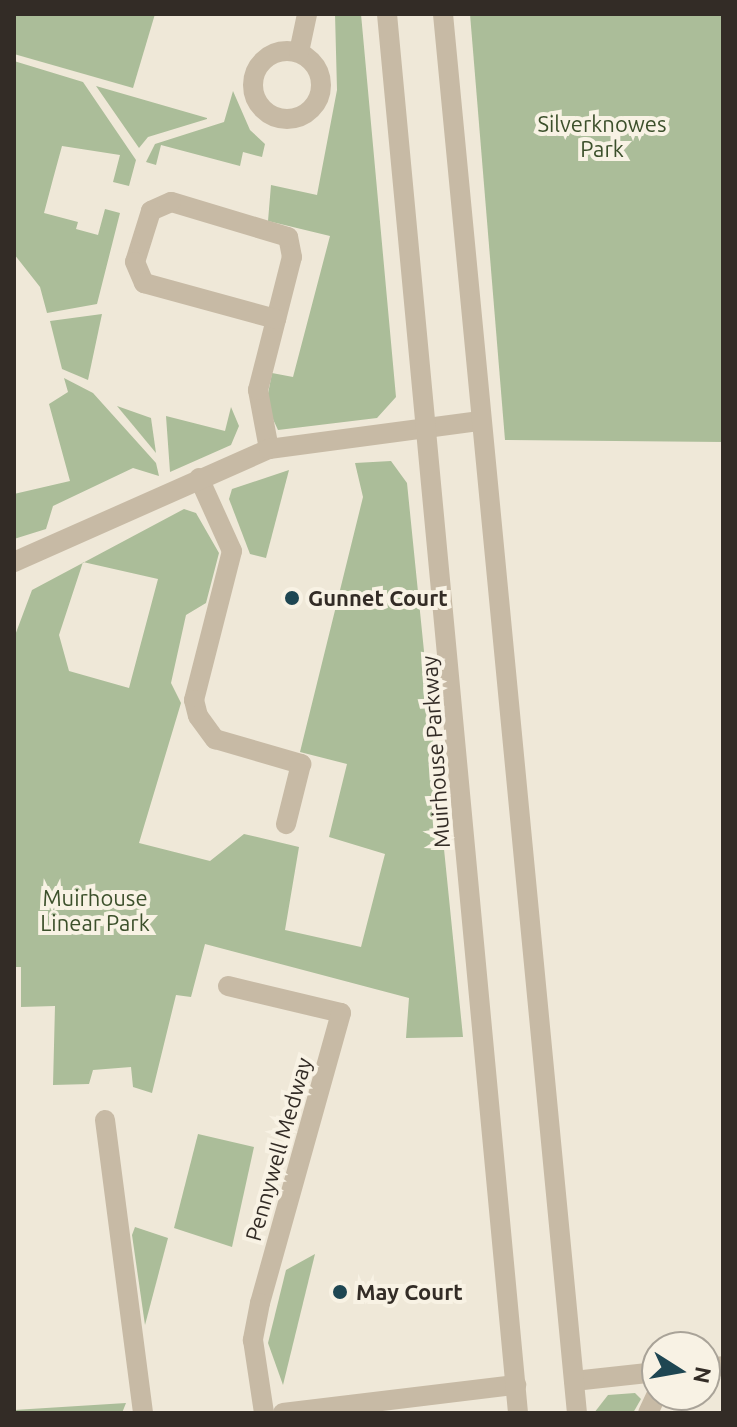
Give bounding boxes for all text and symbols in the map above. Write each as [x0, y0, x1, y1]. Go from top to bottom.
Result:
park label: Silverknowes Park [537, 110, 667, 162]
place label: Gunnet Court [308, 585, 448, 611]
marker: Gunnet Court [283, 589, 301, 607]
street label: Muirhouse Parkway [415, 655, 455, 849]
park label: Muirhouse Linear Park [40, 884, 150, 936]
street label: Pennywell Medway [239, 1054, 317, 1244]
place label: May Court [356, 1279, 463, 1305]
marker: May Court [331, 1283, 349, 1301]
north arrow [641, 1331, 721, 1411]
text: N [689, 1365, 717, 1386]

